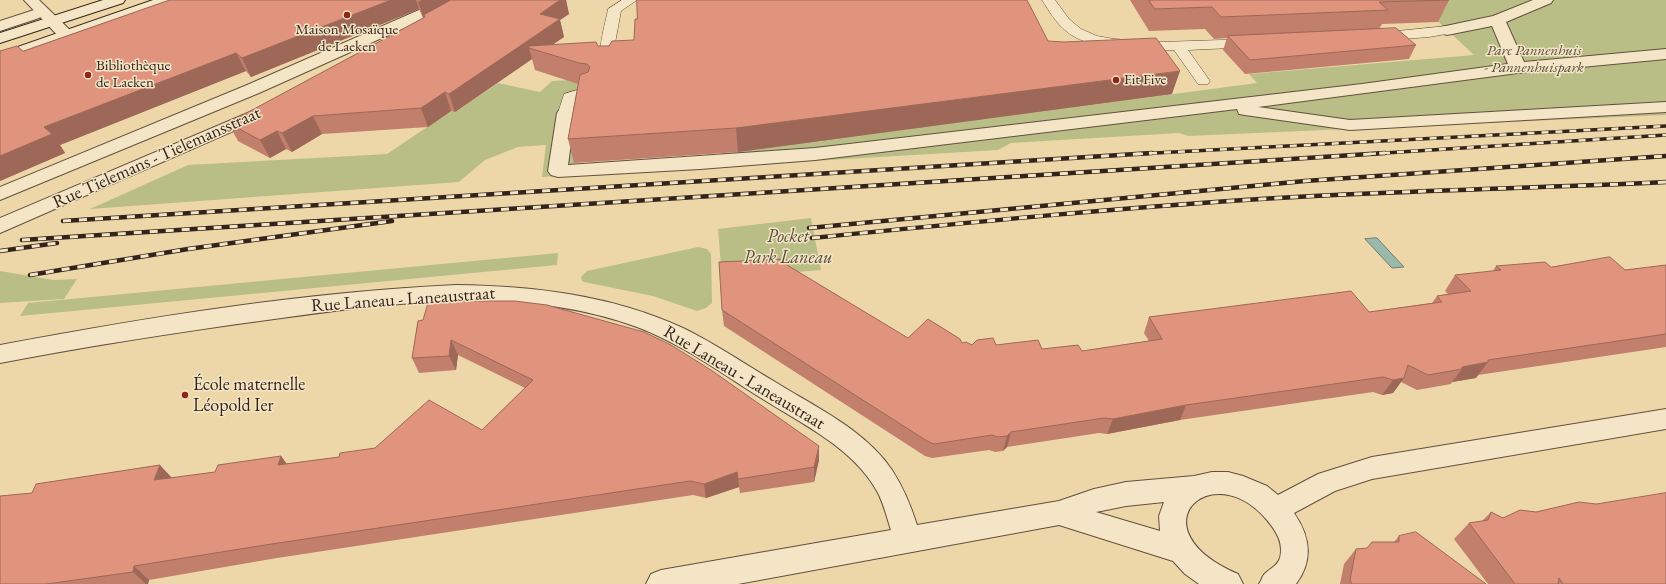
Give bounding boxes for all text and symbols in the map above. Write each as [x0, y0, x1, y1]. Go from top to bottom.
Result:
marker: Maison Mosaïque de Laeken [342, 10, 352, 20]
place label: Maison Mosaïque de Laeken [296, 21, 398, 56]
park label: Parc Pannenhuis - Pannenhuispark [1484, 42, 1584, 77]
place label: Bibliothèque de Laeken [96, 57, 170, 92]
marker: Bibliothèque de Laeken [83, 70, 93, 80]
place label: Fit Five [1124, 71, 1166, 89]
marker: Fit Five [1111, 75, 1121, 85]
street label: Rue Tielemans - Tielemansstraat [50, 102, 264, 214]
park label: Pocket Park Laneau [744, 226, 832, 268]
street label: Rue Laneau - Laneaustraat [310, 283, 496, 317]
street label: Rue Laneau - Laneaustraat [659, 321, 829, 435]
place label: École maternelle Léopold Ier [193, 374, 305, 416]
marker: École maternelle Léopold Ier [180, 390, 190, 400]

